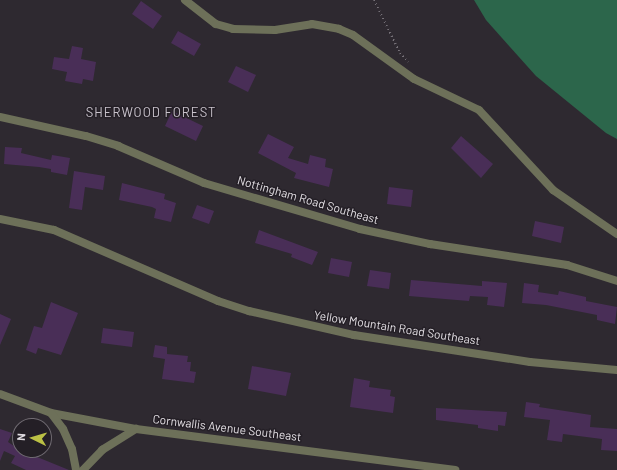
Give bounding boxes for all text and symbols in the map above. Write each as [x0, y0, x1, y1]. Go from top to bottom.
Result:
district label: SHERWOOD FOREST [86, 104, 216, 120]
street label: Nottingham Road Southeast [236, 173, 380, 227]
street label: Yellow Mountain Road Southeast [313, 308, 481, 348]
street label: Cornwallis Avenue Southeast [152, 412, 302, 444]
north arrow [12, 418, 52, 458]
text: N [14, 433, 27, 441]

